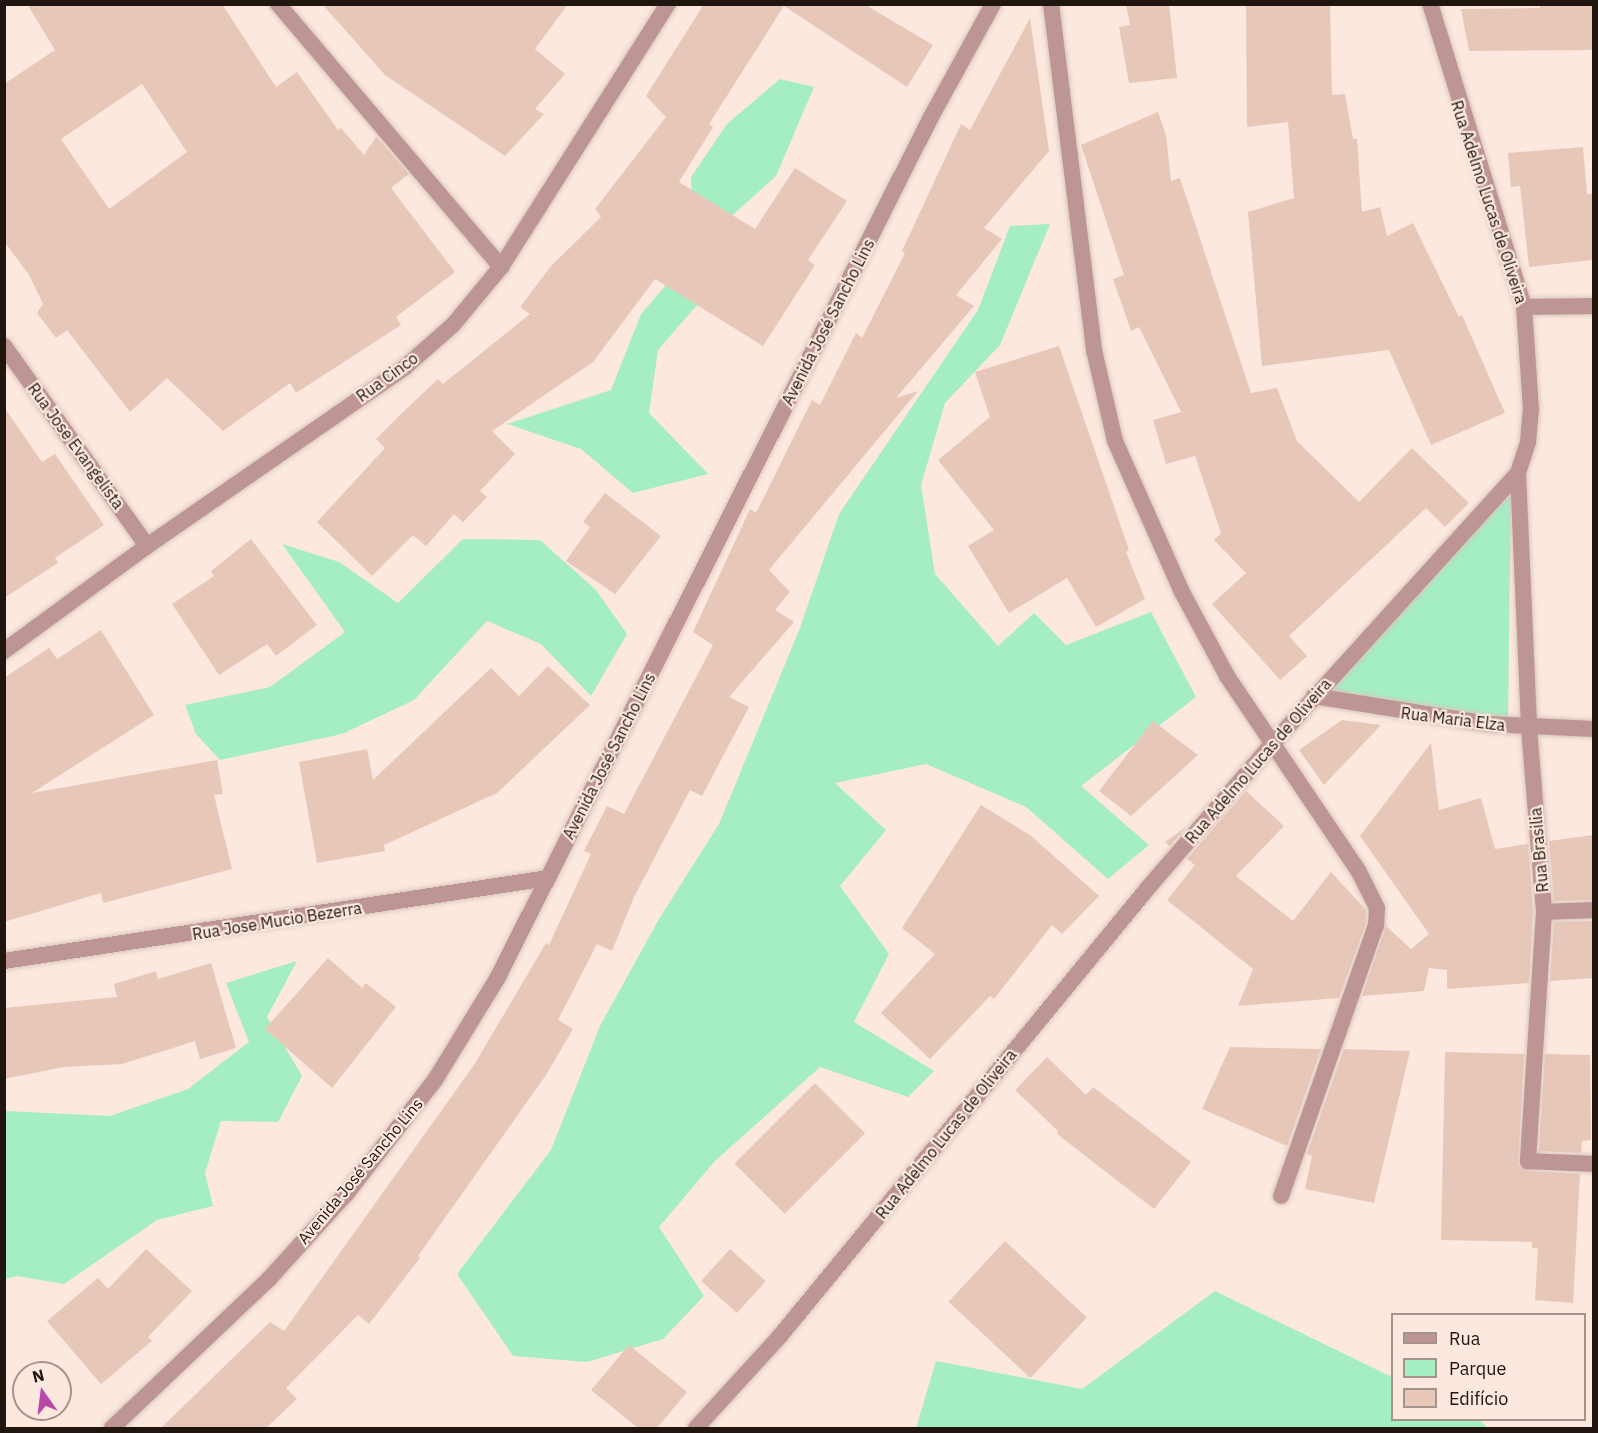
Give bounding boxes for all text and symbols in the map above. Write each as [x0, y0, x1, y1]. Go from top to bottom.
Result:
street label: Rua Adelmo Lucas de Oliveira [1447, 98, 1531, 306]
street label: Avenida José Sancho Lins [778, 236, 878, 408]
street label: Rua Cinco [352, 348, 422, 406]
street label: Rua Jose Evangelista [24, 379, 128, 513]
street label: Avenida José Sancho Lins [559, 670, 659, 842]
street label: Rua Adelmo Lucas de Oliveira [1181, 675, 1335, 847]
street label: Rua Maria Elza [1400, 703, 1506, 735]
street label: Rua Brasilia [1526, 807, 1552, 893]
street label: Rua Jose Mucio Bezerra [191, 898, 363, 944]
street label: Rua Adelmo Lucas de Oliveira [872, 1045, 1020, 1223]
street label: Avenida José Sancho Lins [293, 1094, 427, 1248]
legend [1391, 1313, 1586, 1421]
text: Rua [1449, 1327, 1480, 1350]
text: Parque [1449, 1357, 1506, 1380]
north arrow [12, 1361, 72, 1421]
text: N [30, 1364, 46, 1387]
text: Edifício [1449, 1387, 1508, 1410]

